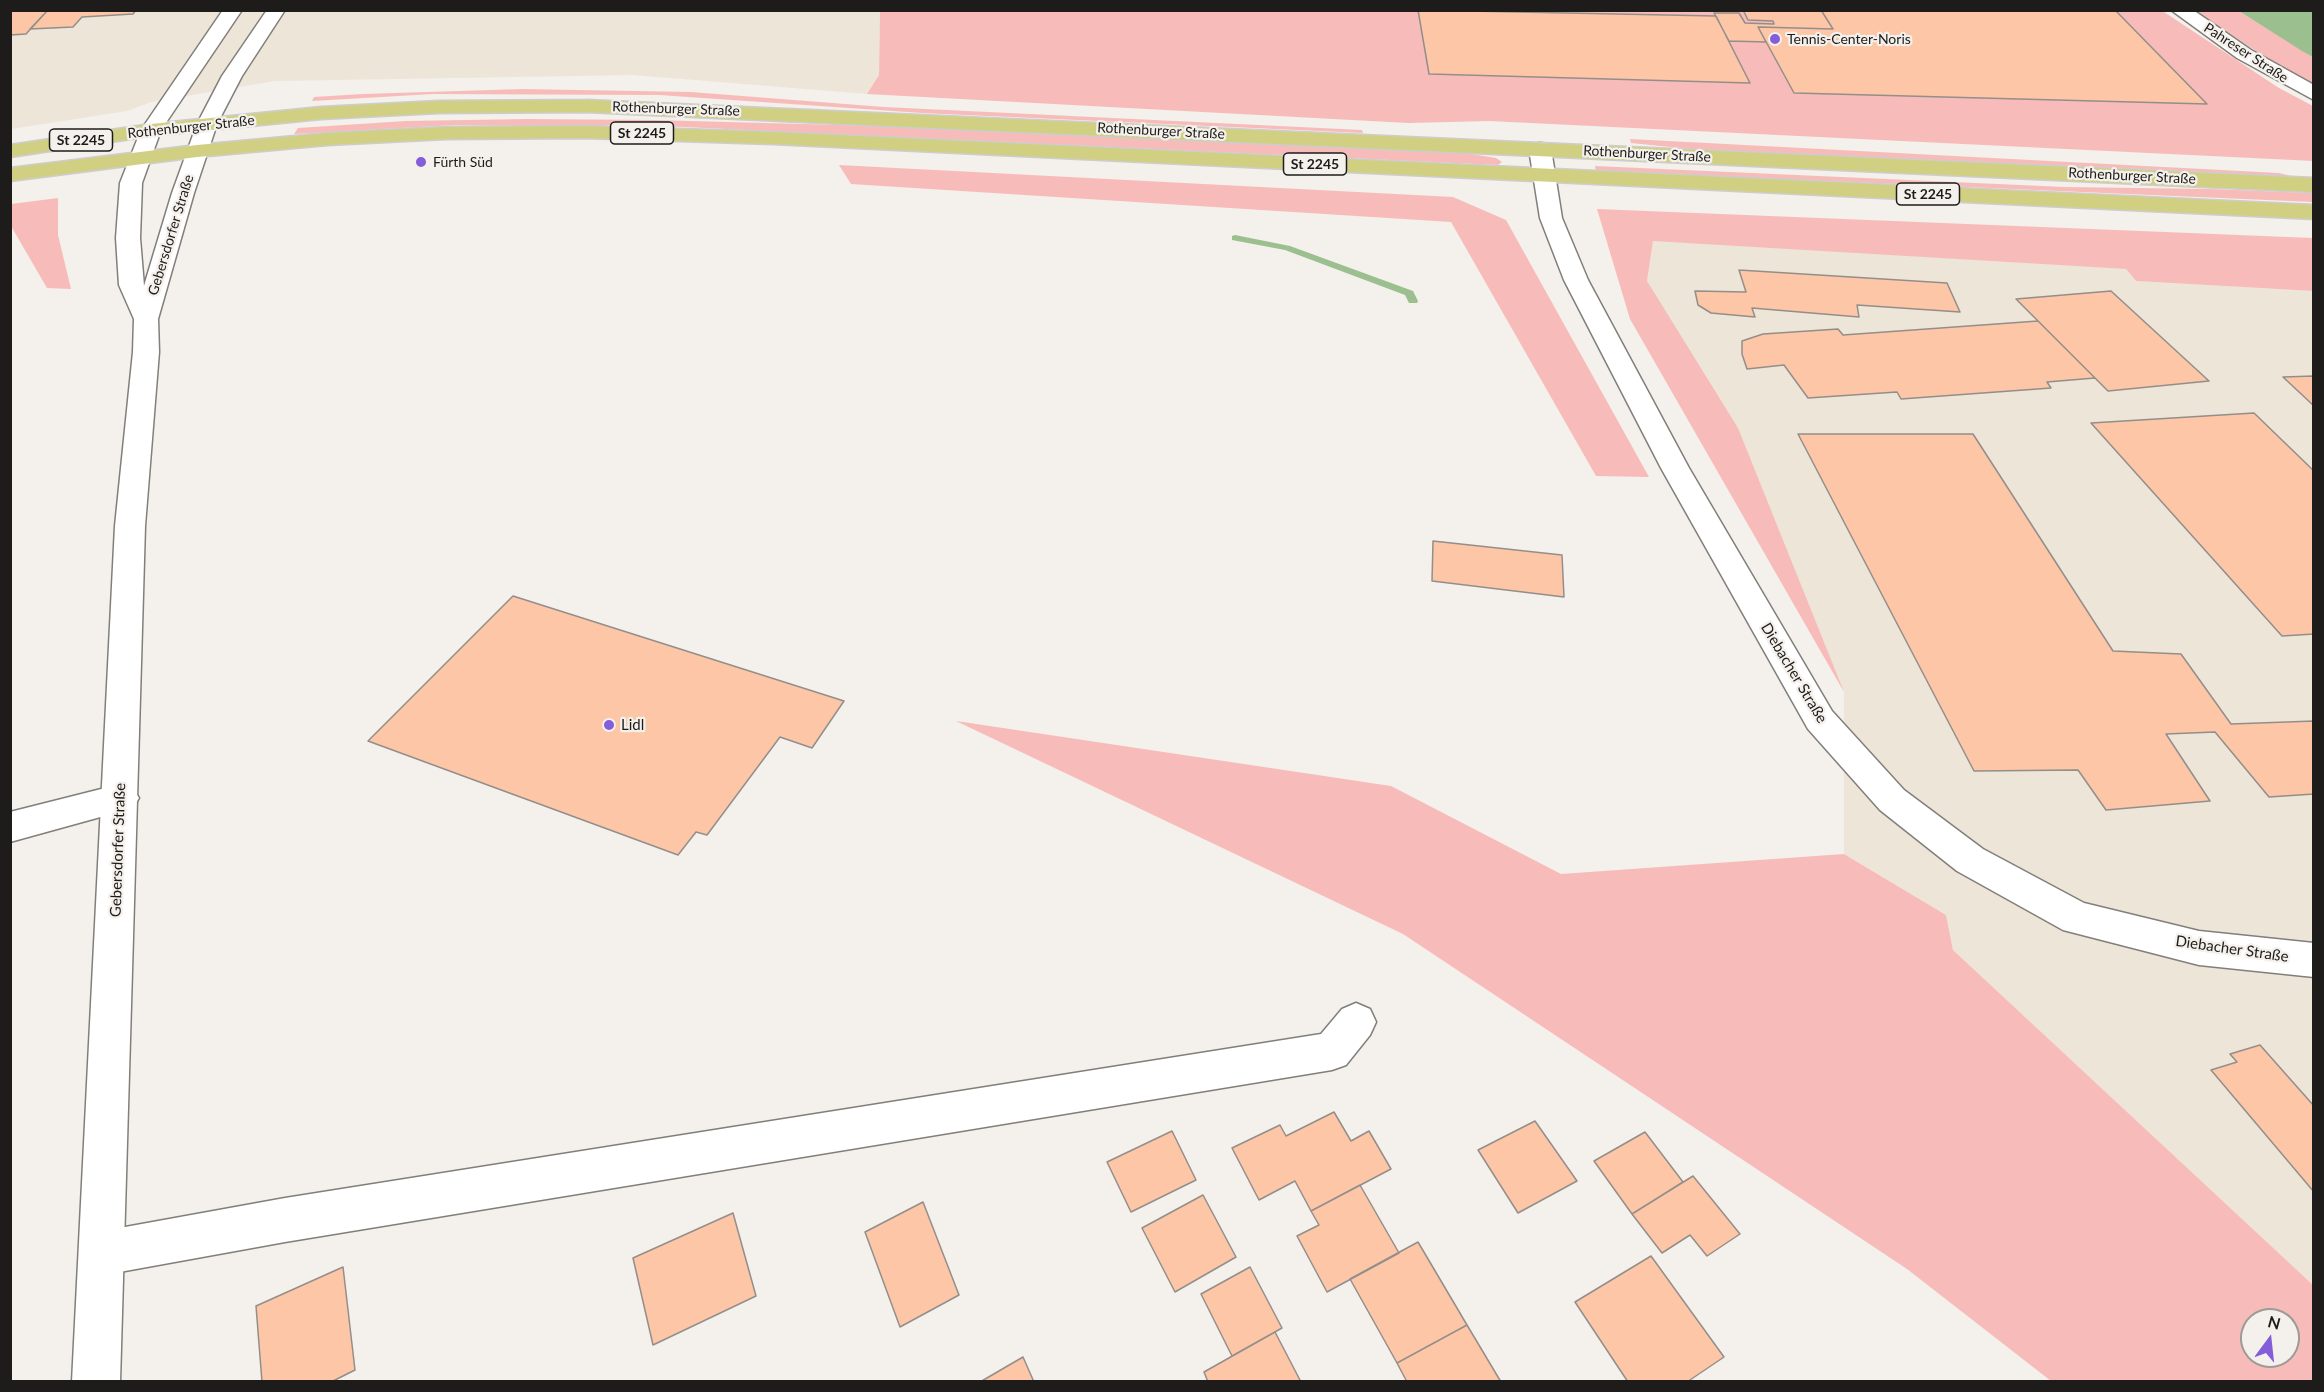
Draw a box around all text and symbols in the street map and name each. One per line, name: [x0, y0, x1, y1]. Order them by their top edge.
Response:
street label: Pahreser Straße: [2201, 20, 2291, 86]
place label: Tennis-Center-Noris: [1787, 31, 1911, 47]
marker: Tennis-Center-Noris: [1768, 32, 1782, 46]
street label: Rothenburger Straße: [612, 98, 740, 120]
street label: Rothenburger Straße: [127, 112, 255, 142]
street label: Rothenburger Straße: [1097, 119, 1225, 143]
road number: St 2245: [610, 122, 674, 144]
road number: St 2245: [50, 129, 112, 151]
street label: Rothenburger Straße: [1583, 142, 1711, 166]
road number: St 2245: [1284, 153, 1346, 175]
place label: Fürth Süd: [433, 154, 493, 170]
marker: Fürth Süd: [414, 155, 428, 169]
street label: Rothenburger Straße: [2068, 164, 2196, 188]
street label: Gebersdorfer Straße: [145, 173, 197, 297]
road number: St 2245: [1896, 183, 1960, 205]
street label: Diebacher Straße: [1757, 620, 1831, 726]
place label: Lidl: [621, 716, 644, 734]
marker: Lidl: [602, 718, 616, 732]
street label: Gebersdorfer Straße: [107, 783, 129, 917]
street label: Diebacher Straße: [2174, 932, 2290, 966]
north arrow: [2240, 1308, 2300, 1368]
text: N: [2266, 1311, 2283, 1333]

